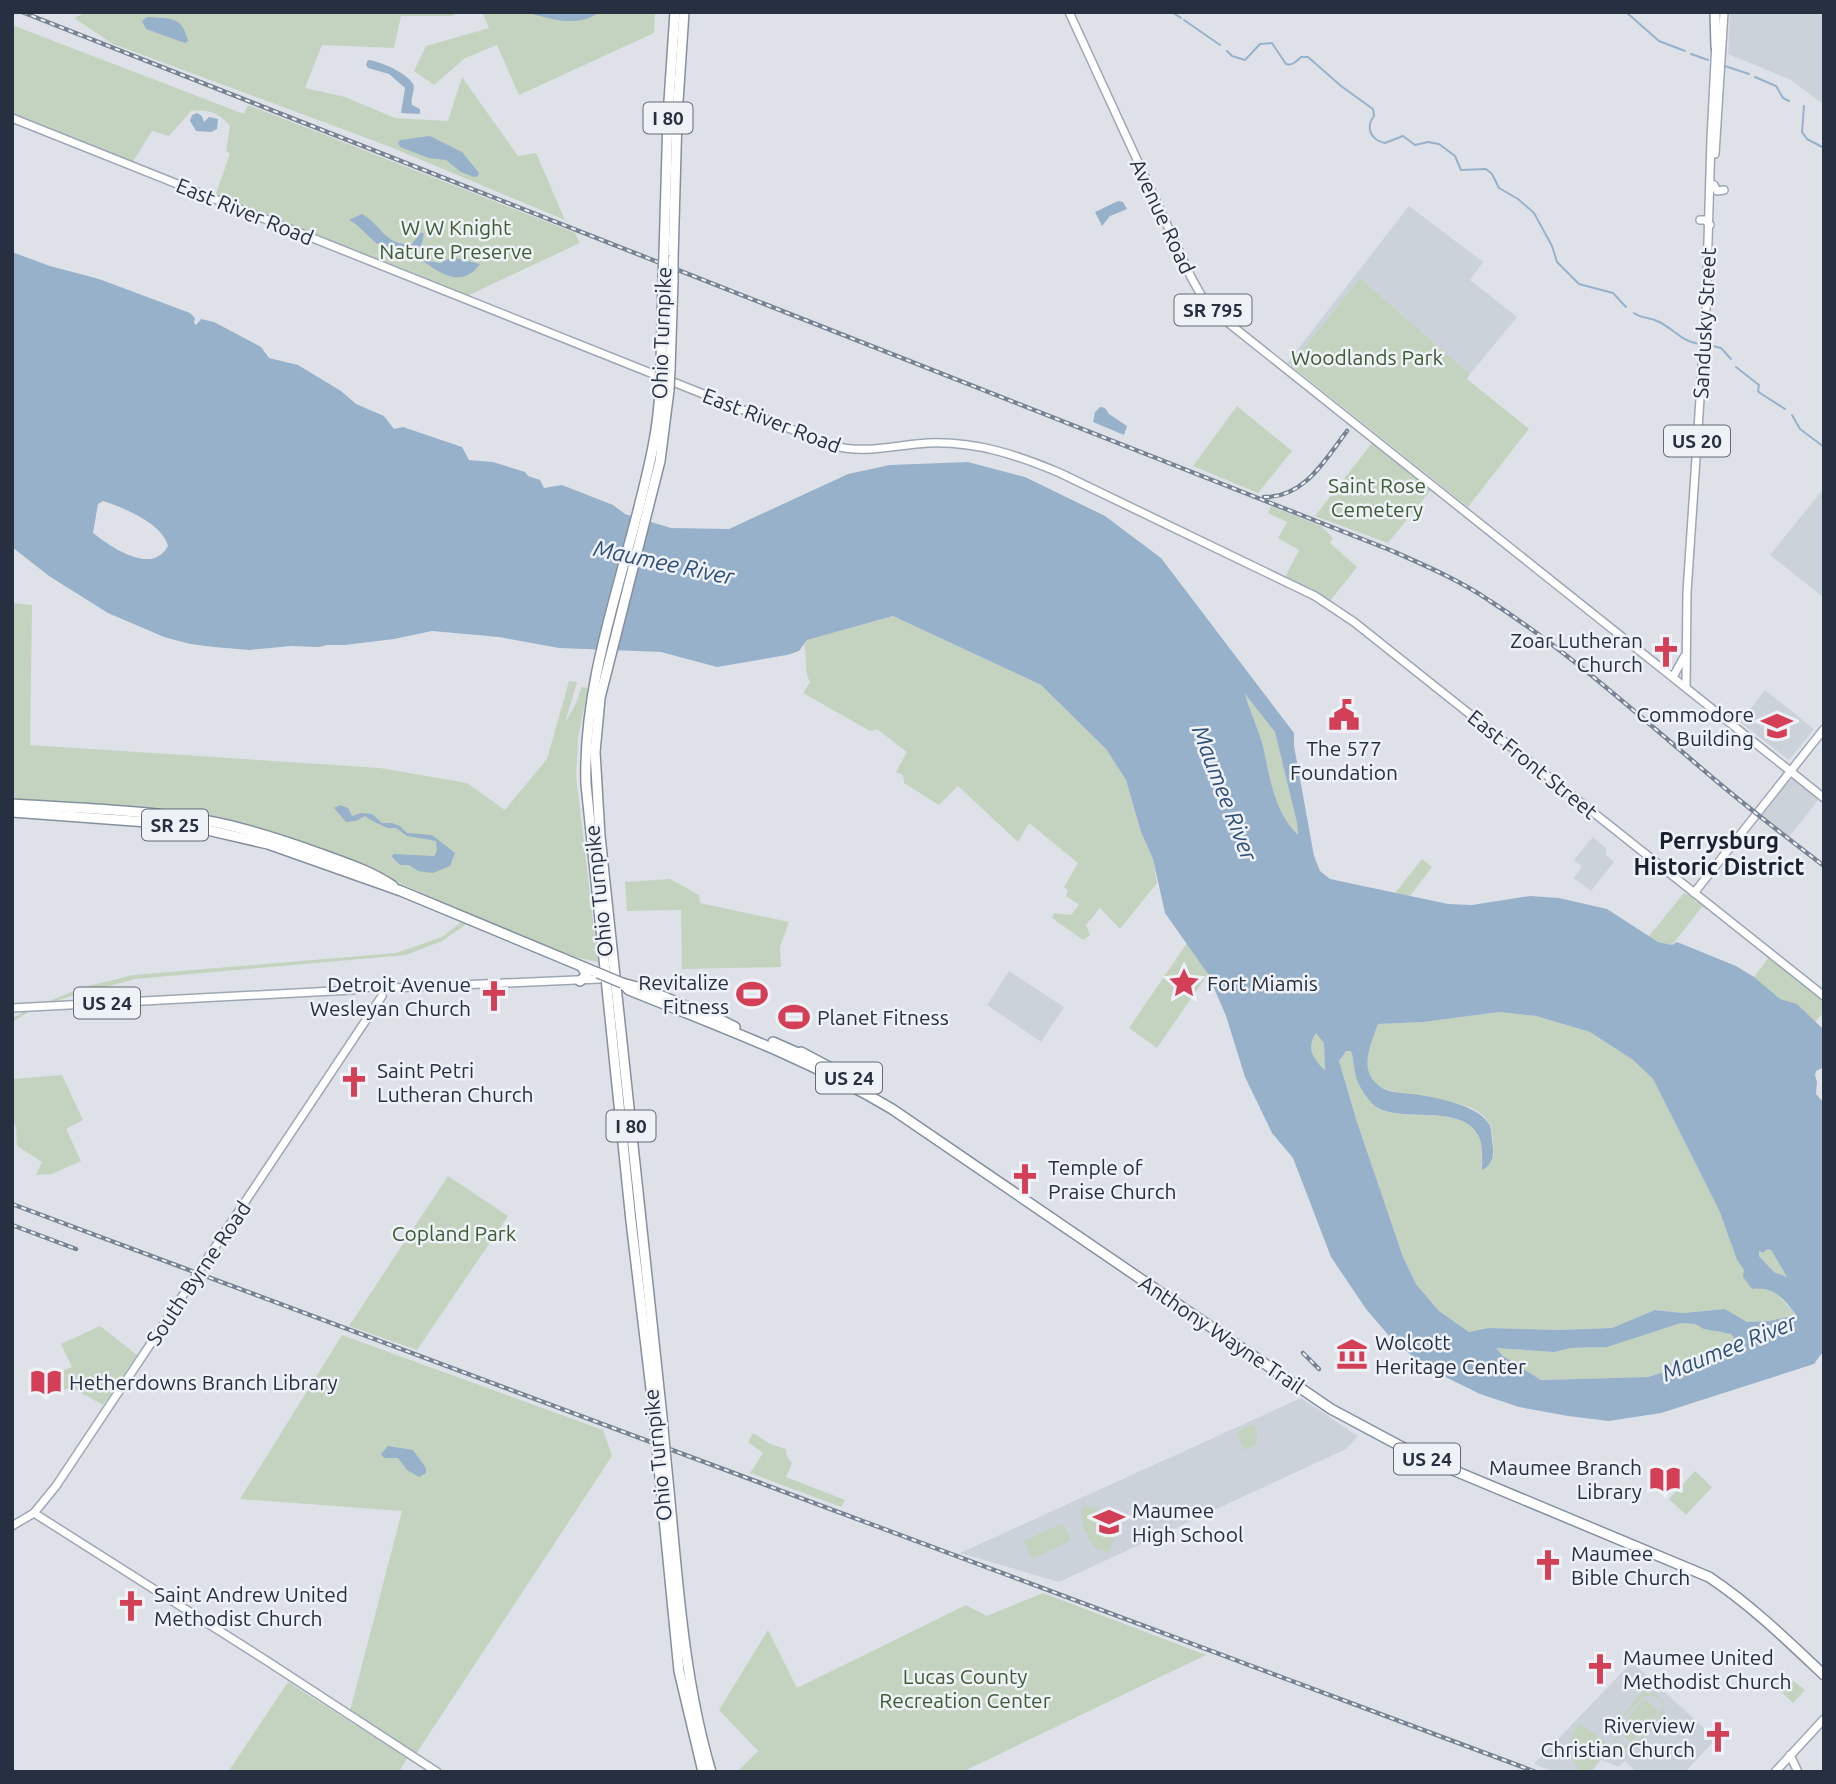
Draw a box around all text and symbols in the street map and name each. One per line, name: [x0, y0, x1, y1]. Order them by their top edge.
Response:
road number: I 80: [644, 102, 692, 134]
street label: Avenue Road: [1126, 155, 1200, 277]
street label: East River Road: [173, 173, 317, 249]
park label: W W Knight Nature Preserve: [379, 215, 533, 263]
street label: Sandusky Street: [1688, 247, 1720, 399]
street label: Ohio Turnpike: [647, 266, 675, 400]
road number: SR 795: [1174, 294, 1252, 326]
park label: Woodlands Park: [1291, 345, 1444, 369]
street label: East River Road: [700, 383, 844, 457]
road number: US 20: [1664, 426, 1730, 456]
park label: Saint Rose Cemetery: [1328, 473, 1426, 521]
water label: Maumee River: [591, 535, 738, 589]
place label: Zoar Lutheran Church: [1510, 628, 1643, 676]
church icon: Zoar Lutheran Church: [1649, 635, 1683, 669]
public building icon: The 577 Foundation: [1327, 698, 1361, 732]
place label: Commodore Building: [1636, 702, 1754, 750]
street label: East Front Street: [1464, 705, 1602, 823]
school or university icon: Commodore Building: [1760, 709, 1794, 743]
water label: Maumee River: [1188, 722, 1263, 865]
place label: The 577 Foundation: [1290, 736, 1398, 784]
road number: SR 25: [142, 810, 208, 840]
street label: Ohio Turnpike: [579, 824, 617, 958]
district label: Perrysburg Historic District: [1634, 828, 1805, 879]
place icon: Fort Miamis: [1167, 966, 1201, 1000]
place label: Revitalize Fitness: [638, 970, 729, 1018]
place label: Fort Miamis: [1207, 971, 1318, 995]
place label: Detroit Avenue Wesleyan Church: [310, 972, 471, 1020]
sports icon: Revitalize Fitness: [735, 977, 769, 1011]
church icon: Detroit Avenue Wesleyan Church: [477, 979, 511, 1013]
road number: US 24: [74, 987, 140, 1018]
sports icon: Planet Fitness: [777, 1000, 811, 1034]
place label: Planet Fitness: [817, 1005, 949, 1029]
place label: Saint Petri Lutheran Church: [377, 1058, 534, 1106]
road number: US 24: [816, 1062, 882, 1094]
church icon: Saint Petri Lutheran Church: [337, 1065, 371, 1099]
road number: I 80: [606, 1110, 656, 1142]
place label: Temple of Praise Church: [1048, 1155, 1176, 1203]
church icon: Temple of Praise Church: [1008, 1162, 1042, 1196]
street label: South Byrne Road: [141, 1196, 255, 1350]
park label: Copland Park: [392, 1221, 517, 1245]
street label: Anthony Wayne Trail: [1135, 1270, 1309, 1398]
water label: Maumee River: [1658, 1308, 1801, 1385]
place label: Wolcott Heritage Center: [1375, 1330, 1526, 1378]
museum icon: Wolcott Heritage Center: [1335, 1337, 1369, 1371]
library icon: Hetherdowns Branch Library: [29, 1365, 63, 1399]
place label: Hetherdowns Branch Library: [69, 1370, 338, 1394]
street label: Ohio Turnpike: [638, 1388, 676, 1522]
road number: US 24: [1394, 1443, 1460, 1474]
place label: Maumee Branch Library: [1489, 1455, 1642, 1503]
library icon: Maumee Branch Library: [1648, 1462, 1682, 1496]
place label: Maumee High School: [1132, 1498, 1243, 1546]
school or university icon: Maumee High School: [1092, 1505, 1126, 1539]
place label: Maumee Bible Church: [1571, 1541, 1690, 1589]
church icon: Maumee Bible Church: [1531, 1548, 1565, 1582]
place label: Saint Andrew United Methodist Church: [154, 1582, 348, 1630]
church icon: Saint Andrew United Methodist Church: [114, 1589, 148, 1623]
place label: Maumee United Methodist Church: [1623, 1645, 1791, 1693]
church icon: Maumee United Methodist Church: [1583, 1652, 1617, 1686]
park label: Lucas County Recreation Center: [879, 1664, 1051, 1712]
place label: Riverview Christian Church: [1540, 1713, 1695, 1761]
church icon: Riverview Christian Church: [1701, 1720, 1735, 1754]

